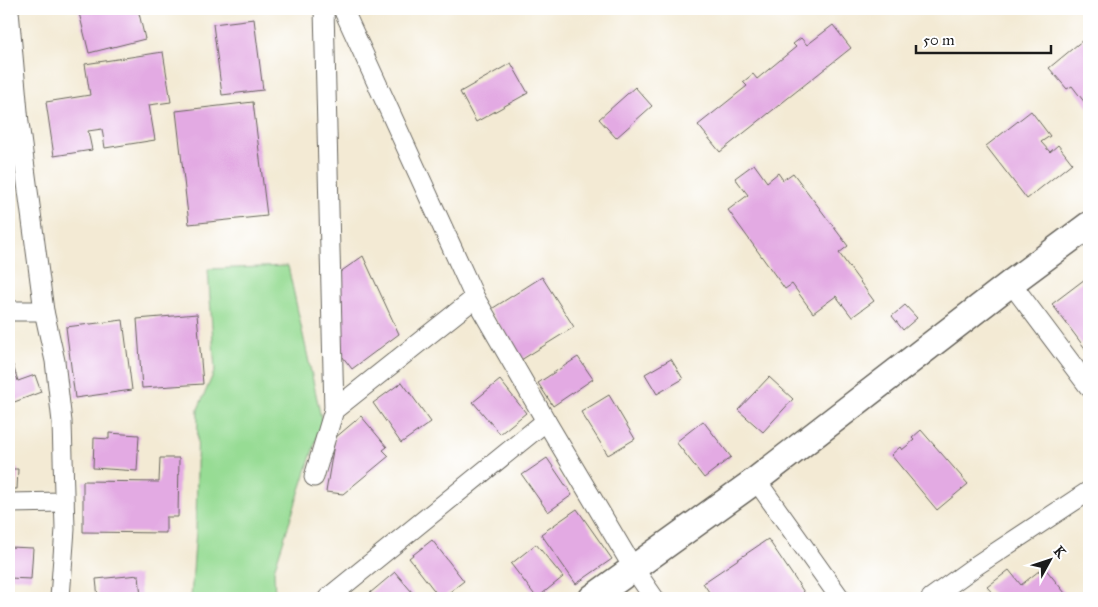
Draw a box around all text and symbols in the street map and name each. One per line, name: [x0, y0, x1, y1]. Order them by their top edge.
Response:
scale bar: [916, 22, 1050, 54]
text: 50 m: [923, 31, 955, 49]
north arrow: [1026, 534, 1076, 584]
text: K: [1050, 543, 1070, 562]

